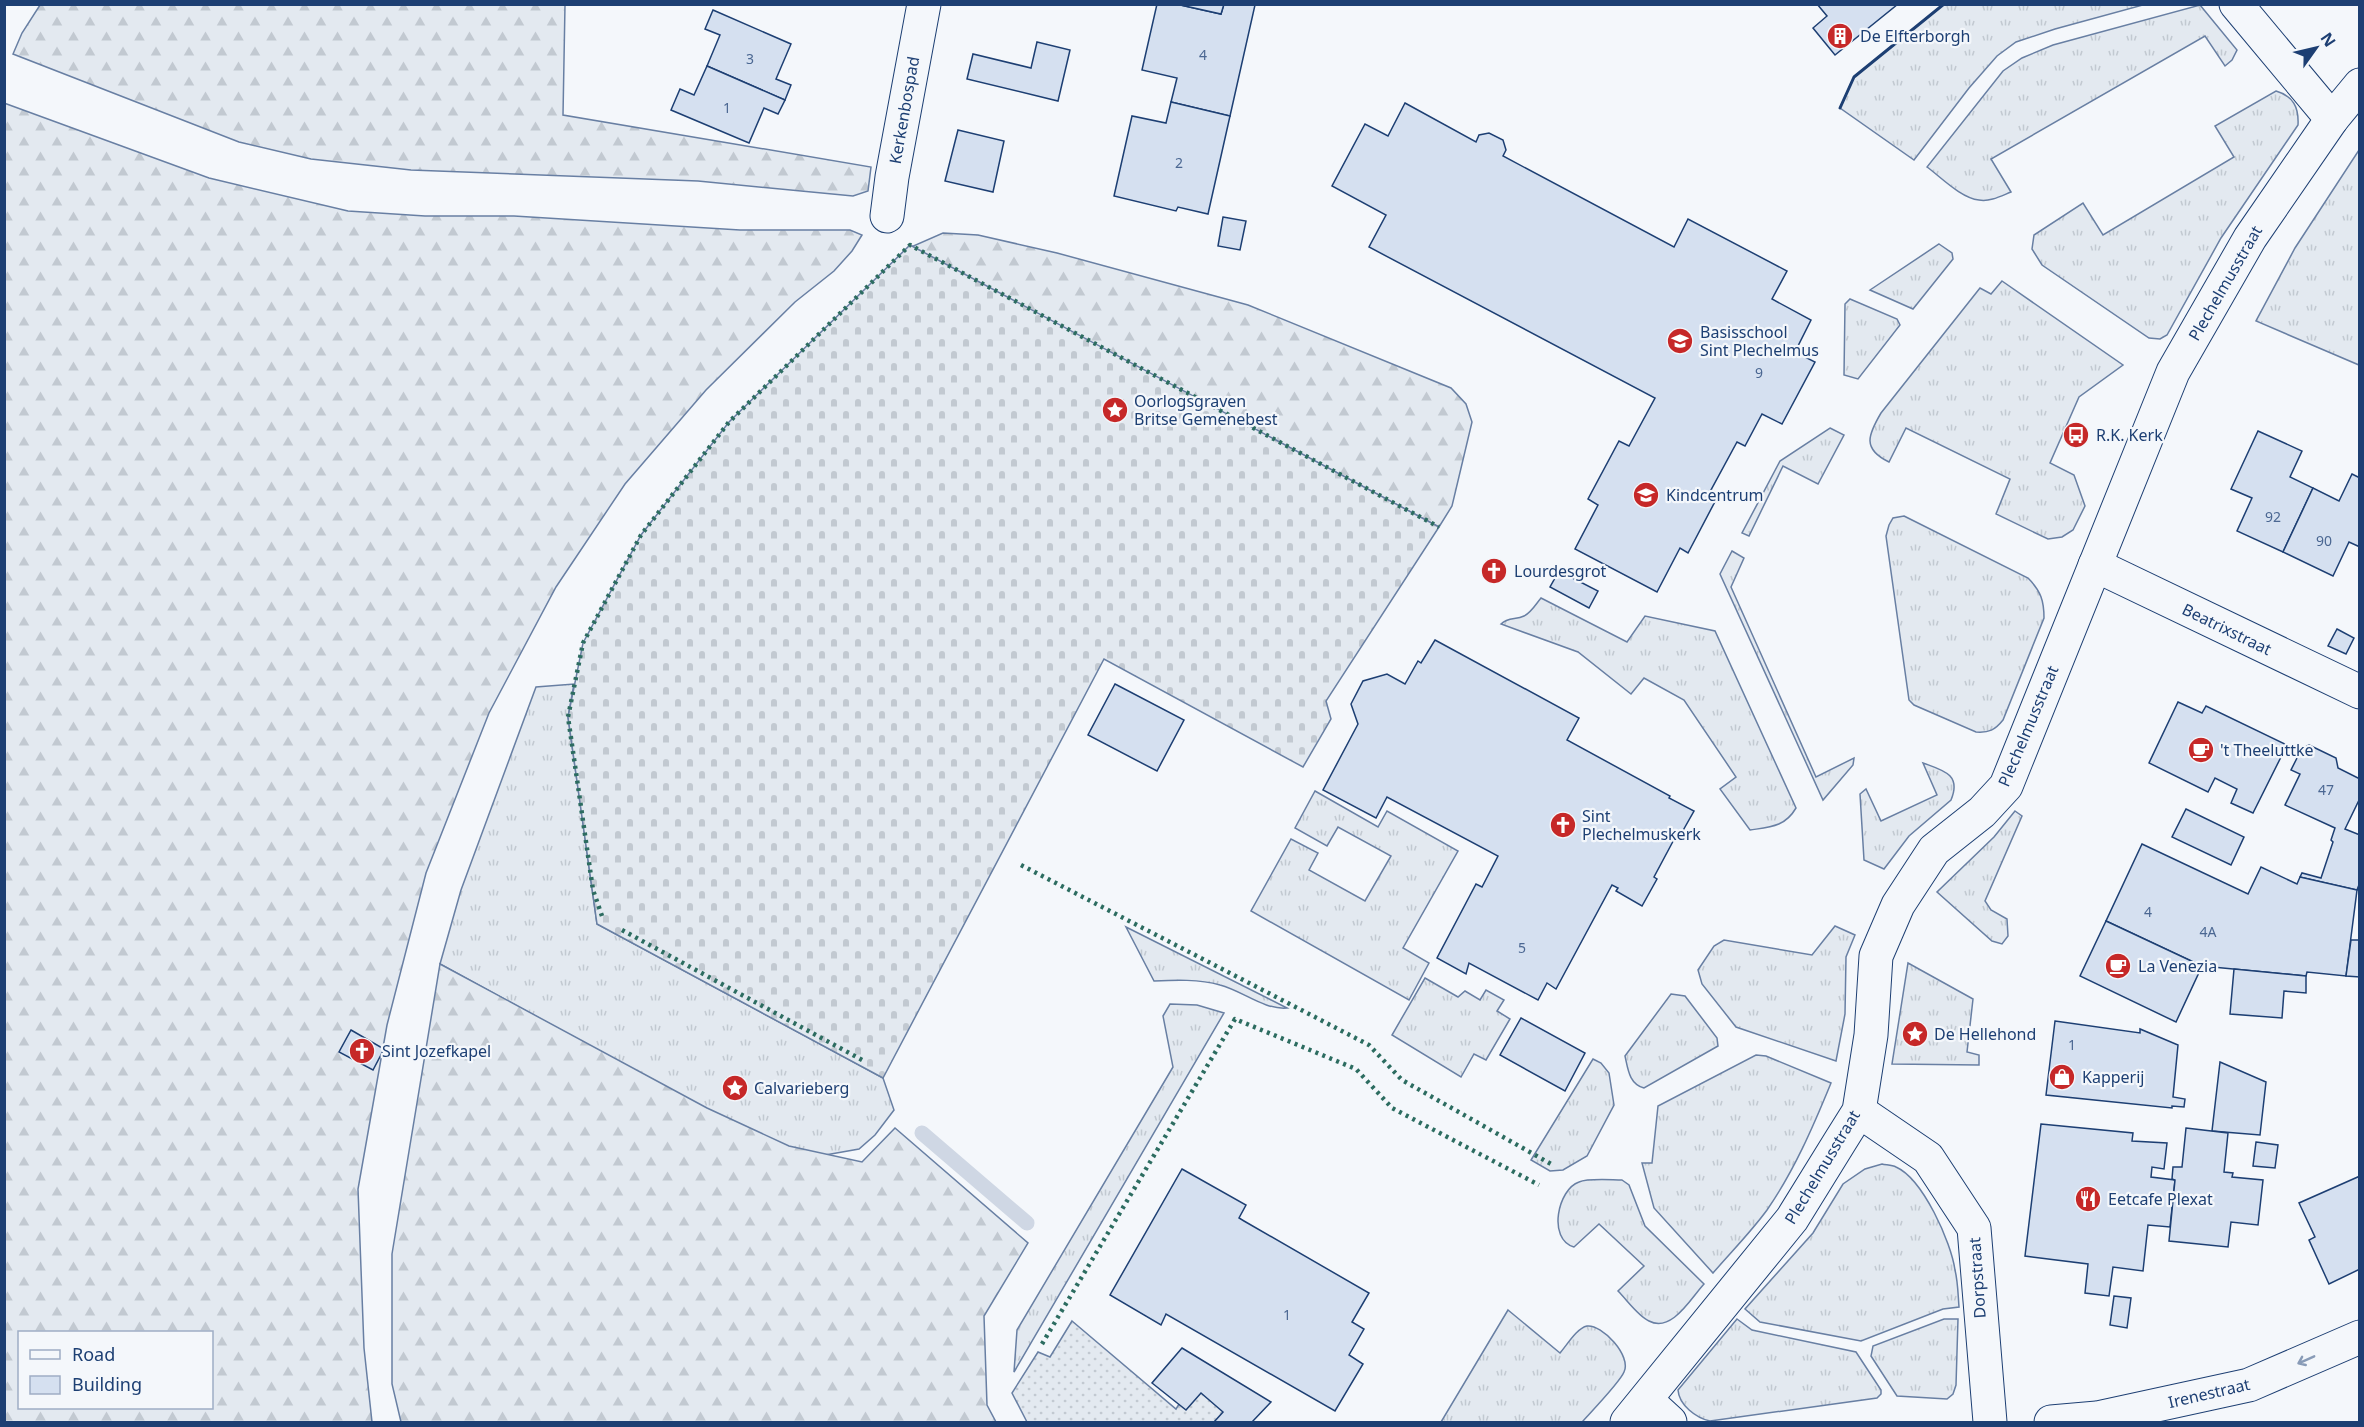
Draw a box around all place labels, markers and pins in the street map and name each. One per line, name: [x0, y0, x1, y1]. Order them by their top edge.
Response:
building icon: De Elfterborgh: [1825, 21, 1855, 51]
place label: De Elfterborgh: [1860, 25, 1971, 47]
place label: Basisschool Sint Plechelmus: [1700, 321, 1819, 361]
school or university icon: Basisschool Sint Plechelmus: [1665, 326, 1695, 356]
place label: Oorlogsgraven Britse Gemenebest: [1134, 390, 1278, 430]
place icon: Oorlogsgraven Britse Gemenebest: [1100, 395, 1130, 425]
bus stop icon: R.K. Kerk: [2061, 420, 2091, 450]
place label: R.K. Kerk: [2096, 424, 2163, 446]
school or university icon: Kindcentrum: [1631, 480, 1661, 510]
place label: Kindcentrum: [1666, 484, 1764, 506]
church icon: Lourdesgrot: [1479, 556, 1509, 586]
place label: Lourdesgrot: [1514, 560, 1607, 582]
cafe icon: 't Theeluttke: [2186, 735, 2216, 765]
place label: 't Theeluttke: [2220, 739, 2314, 761]
place label: Sint Plechelmuskerk: [1582, 805, 1701, 845]
church icon: Sint Plechelmuskerk: [1548, 810, 1578, 840]
cafe icon: La Venezia: [2103, 951, 2133, 981]
place label: La Venezia: [2138, 955, 2217, 977]
place icon: De Hellehond: [1900, 1019, 1930, 1049]
place label: De Hellehond: [1934, 1023, 2036, 1045]
church icon: Sint Jozefkapel: [347, 1036, 377, 1066]
place label: Sint Jozefkapel: [382, 1040, 491, 1062]
shop icon: Kapperij: [2047, 1062, 2077, 1092]
place label: Kapperij: [2082, 1066, 2144, 1088]
place icon: Calvarieberg: [720, 1073, 750, 1103]
place label: Calvarieberg: [754, 1077, 849, 1099]
restaurant icon: Eetcafe Plexat: [2073, 1184, 2103, 1214]
place label: Eetcafe Plexat: [2108, 1188, 2213, 1210]

